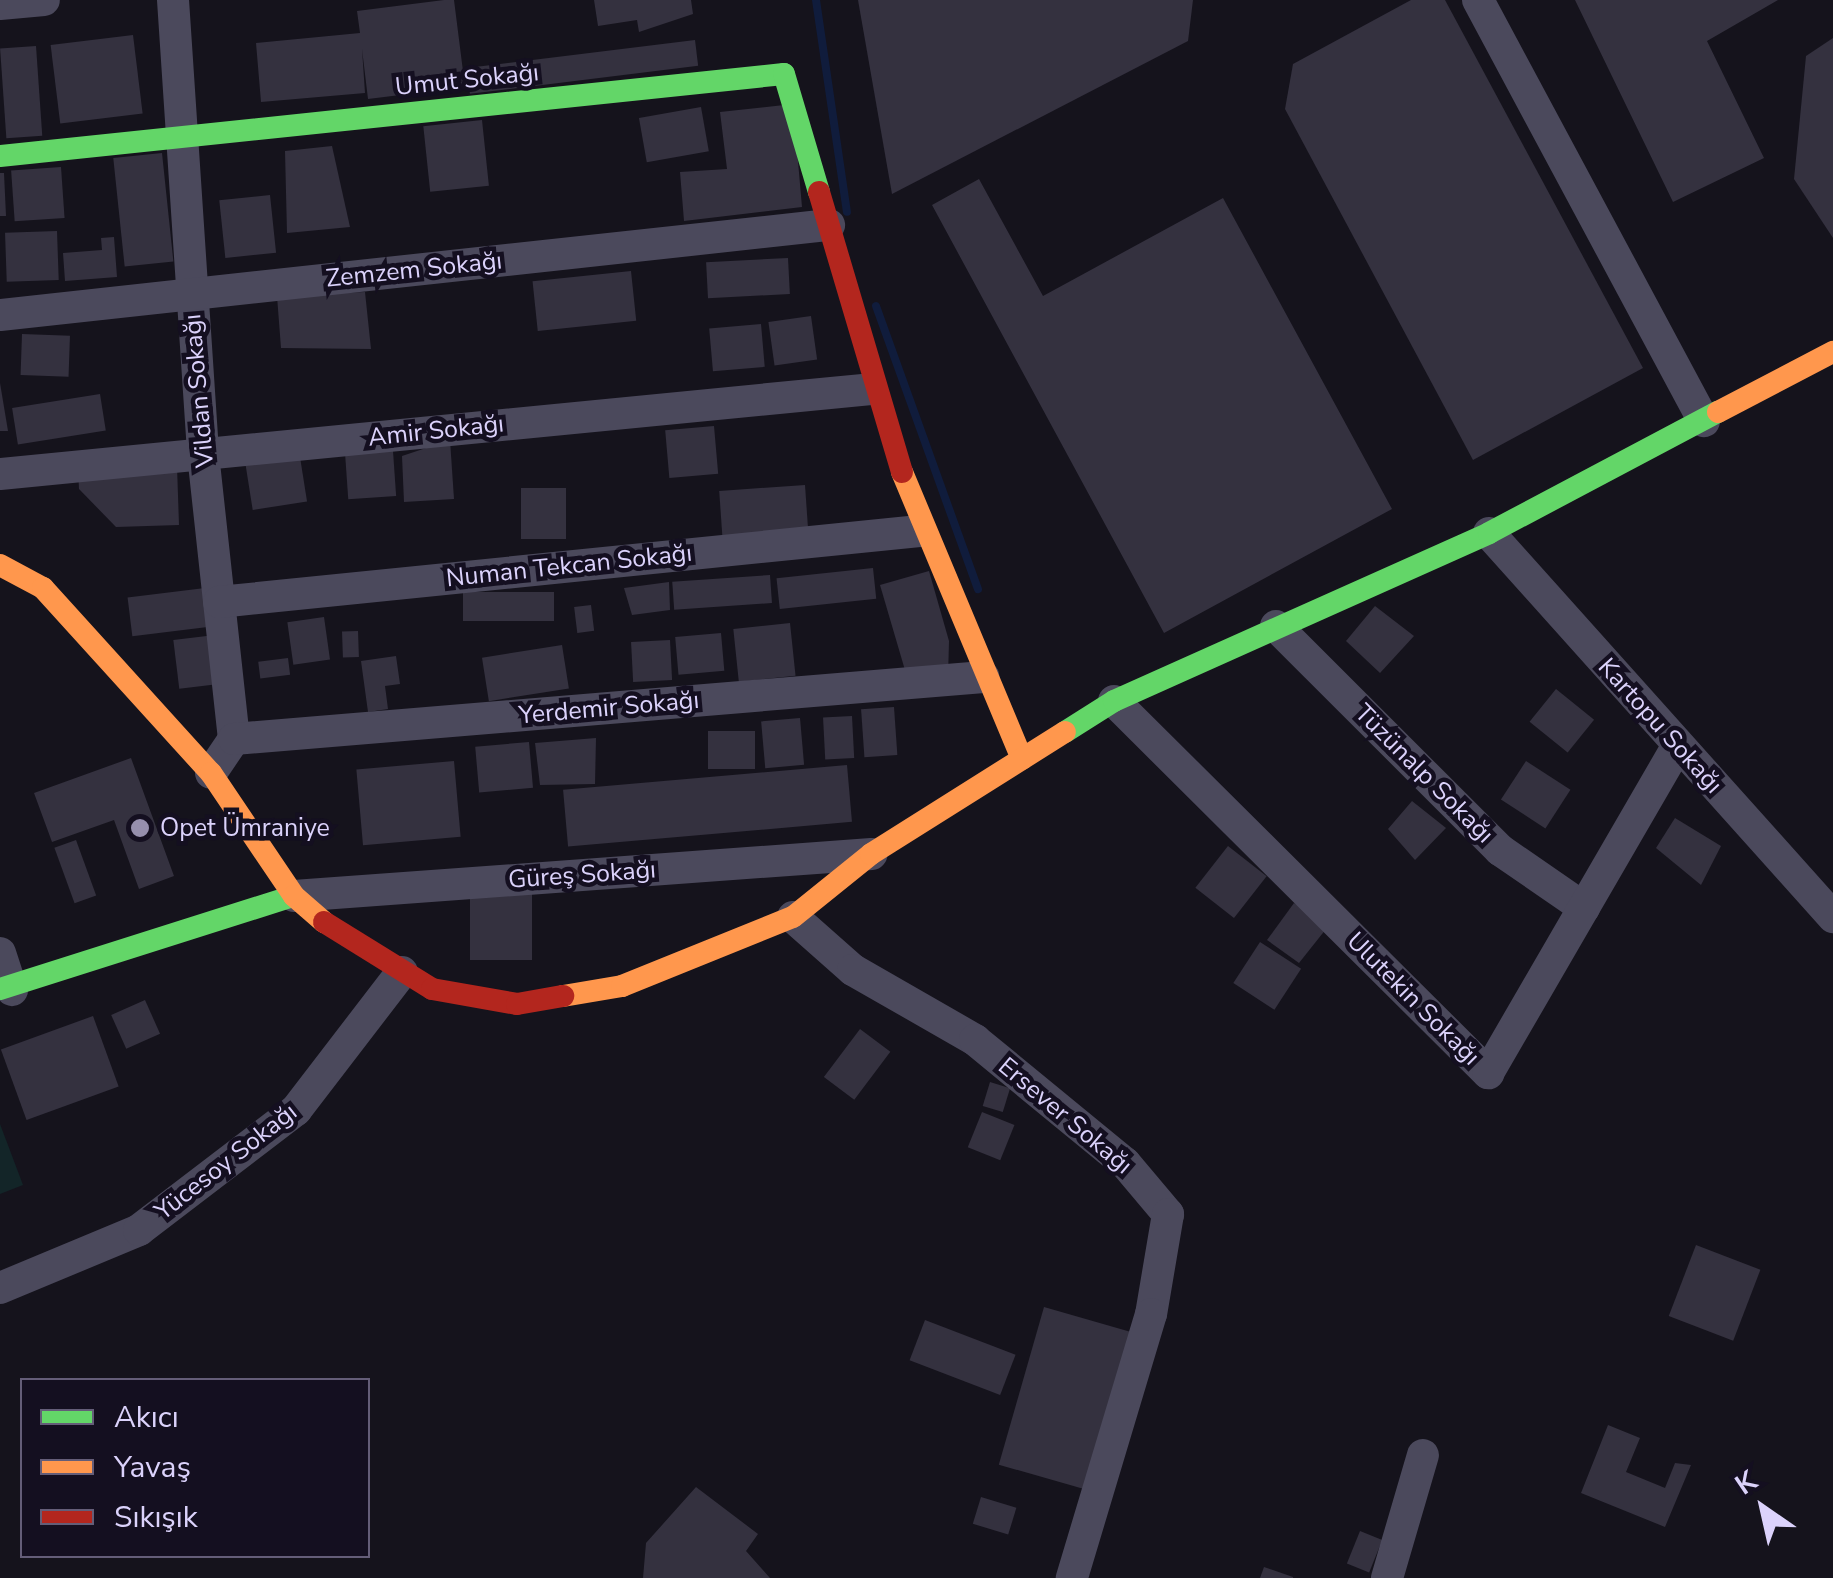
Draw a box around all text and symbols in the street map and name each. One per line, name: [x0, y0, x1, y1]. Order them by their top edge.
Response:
street label: Umut Sokağı: [394, 58, 540, 102]
street label: Zemzem Sokağı: [324, 246, 504, 294]
street label: Vildan Sokağı: [177, 313, 221, 469]
street label: Amir Sokağı: [367, 409, 505, 453]
street label: Numan Tekcan Sokağı: [445, 538, 693, 594]
street label: Kartopu Sokağı: [1592, 652, 1728, 800]
street label: Yerdemir Sokağı: [518, 685, 700, 731]
street label: Tüzünalp Sokağı: [1348, 698, 1500, 850]
place label: Opet Ümraniye: [160, 813, 330, 843]
marker: Opet Ümraniye: [129, 817, 151, 839]
street label: Güreş Sokağı: [507, 855, 657, 895]
street label: Ulutekin Sokağı: [1340, 926, 1486, 1072]
street label: Ersever Sokağı: [992, 1051, 1138, 1181]
street label: Yücesoy Sokağı: [149, 1097, 303, 1227]
legend: [20, 1378, 370, 1558]
text: Akıcı: [114, 1397, 179, 1438]
text: Yavaş: [114, 1447, 191, 1488]
north arrow: [1713, 1458, 1813, 1558]
text: K: [1728, 1462, 1765, 1504]
text: Sıkışık: [114, 1497, 198, 1538]

